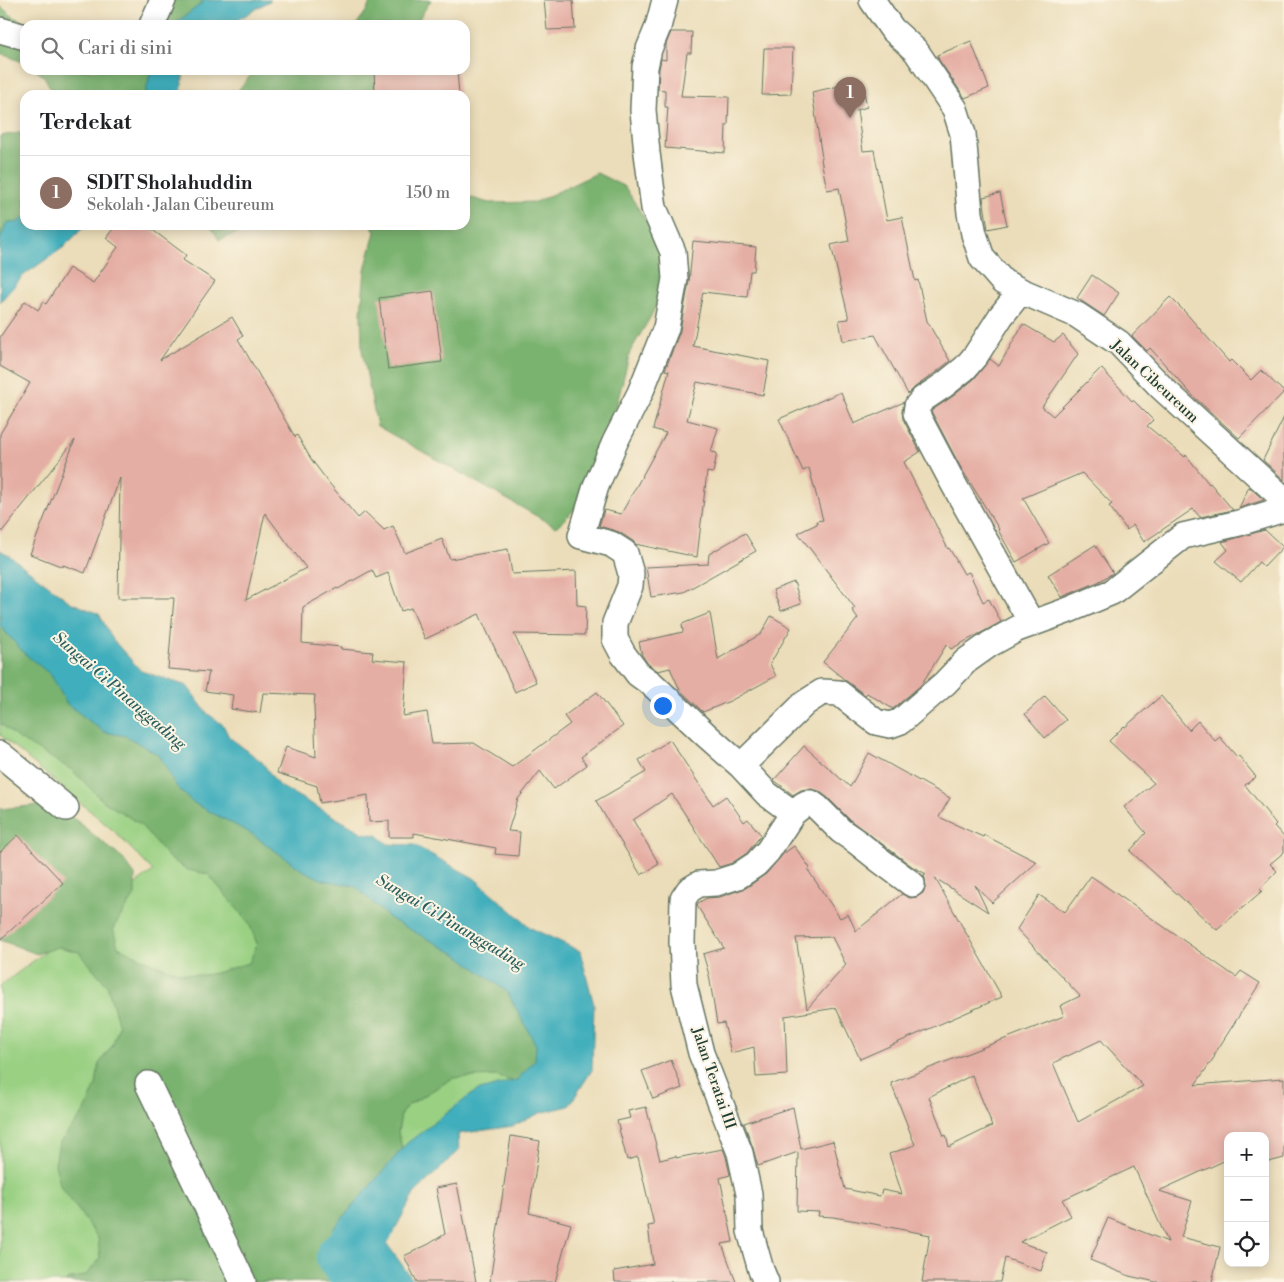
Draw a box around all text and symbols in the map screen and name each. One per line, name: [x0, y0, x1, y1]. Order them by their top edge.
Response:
search box: [20, 20, 470, 75]
icon: search: [38, 34, 66, 62]
text: Cari di sini: [78, 36, 173, 60]
pin: 1: [834, 77, 866, 118]
text: Terdekat: [40, 110, 131, 136]
text: SDIT Sholahuddin: [87, 171, 253, 195]
text: 1: [52, 183, 60, 203]
text: 150 m: [406, 183, 450, 203]
text: Sekolah · Jalan Cibeureum: [87, 195, 274, 215]
street label: Jalan Cibeureum: [1106, 335, 1203, 427]
water label: Sungai Ci Pinanggading: [49, 627, 191, 755]
your location: [650, 693, 676, 719]
water label: Sungai Ci Pinanggading: [373, 870, 529, 975]
street label: Jalan Teratai III: [687, 1024, 740, 1132]
map controls: [1224, 1132, 1269, 1267]
button: +: [1224, 1132, 1269, 1177]
button: −: [1224, 1177, 1269, 1222]
button: locate: [1224, 1222, 1269, 1267]

